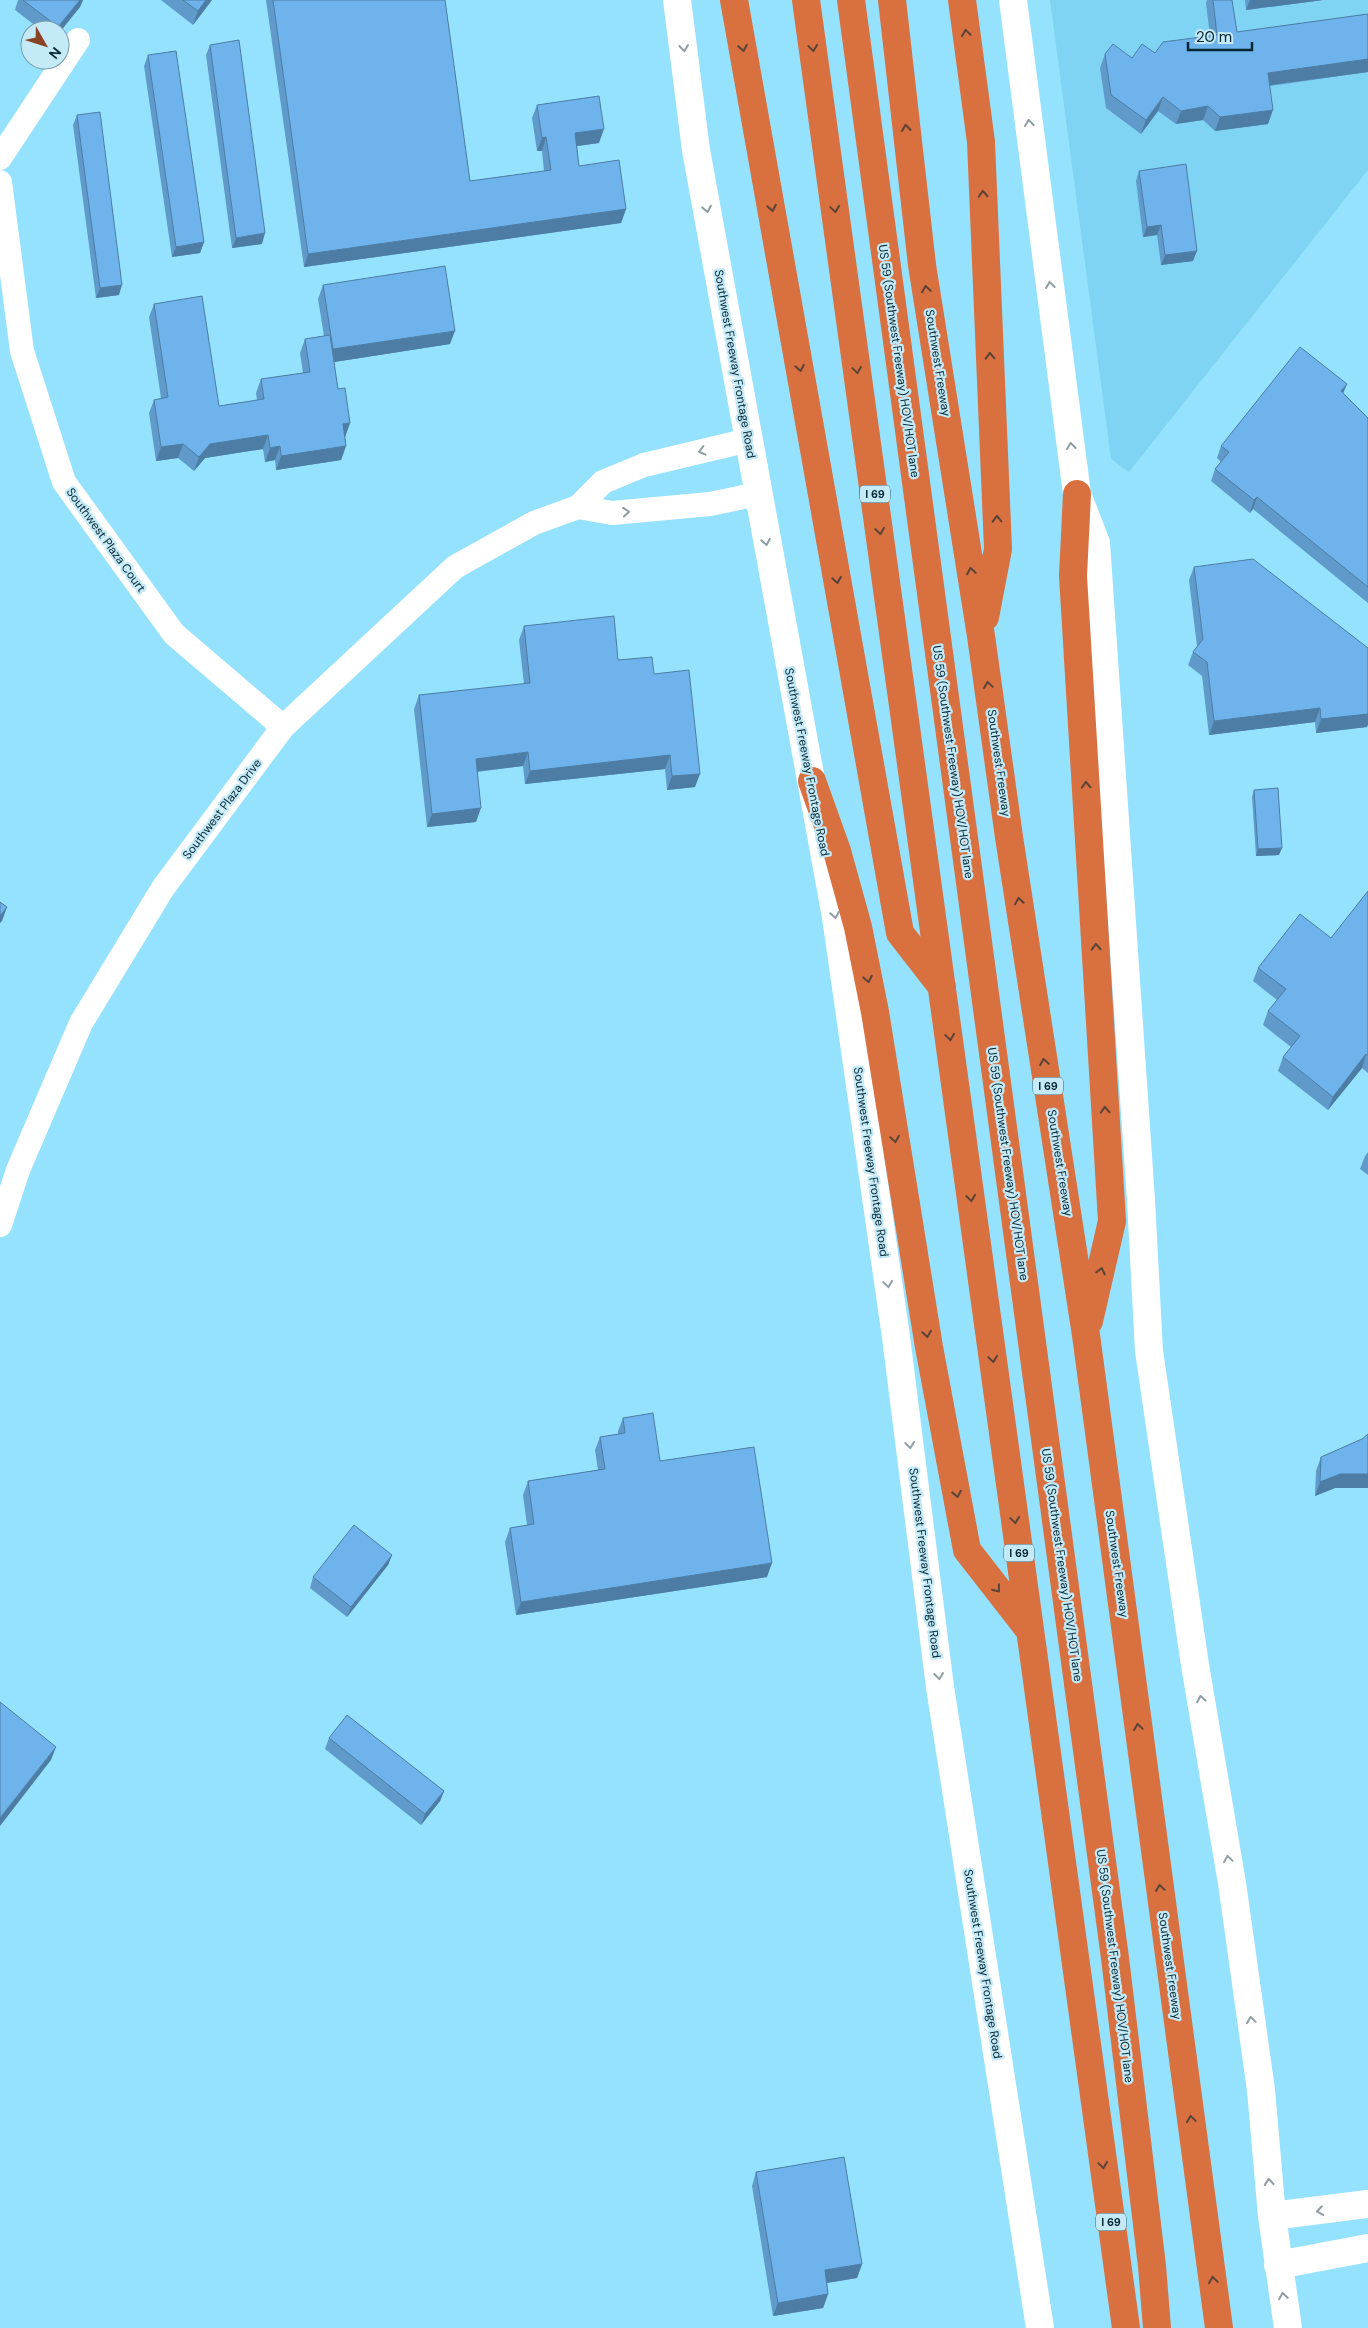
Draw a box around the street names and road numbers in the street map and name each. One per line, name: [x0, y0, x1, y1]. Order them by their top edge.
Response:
street label: US 59 (Southwest Freeway) HOV/HOT lane: [875, 243, 923, 479]
street label: Southwest Freeway Frontage Road: [711, 268, 759, 460]
street label: Southwest Freeway: [922, 308, 954, 418]
street label: Southwest Plaza Court: [63, 485, 149, 596]
road number: I 69: [860, 486, 890, 502]
street label: US 59 (Southwest Freeway) HOV/HOT lane: [929, 644, 977, 880]
street label: Southwest Freeway Frontage Road: [781, 667, 833, 857]
street label: Southwest Freeway: [984, 708, 1014, 818]
street label: Southwest Plaza Drive: [179, 755, 265, 862]
street label: US 59 (Southwest Freeway) HOV/HOT lane: [984, 1046, 1032, 1282]
street label: Southwest Freeway Frontage Road: [850, 1066, 892, 1258]
road number: I 69: [1033, 1078, 1063, 1094]
street label: Southwest Freeway: [1044, 1108, 1076, 1218]
street label: US 59 (Southwest Freeway) HOV/HOT lane: [1038, 1447, 1086, 1683]
street label: Southwest Freeway Frontage Road: [905, 1467, 945, 1659]
street label: Southwest Freeway: [1102, 1509, 1132, 1619]
road number: I 69: [1004, 1545, 1034, 1562]
street label: US 59 (Southwest Freeway) HOV/HOT lane: [1093, 1848, 1137, 2084]
street label: Southwest Freeway Frontage Road: [960, 1868, 1006, 2060]
street label: Southwest Freeway: [1155, 1911, 1185, 2021]
road number: I 69: [1096, 2214, 1126, 2230]

